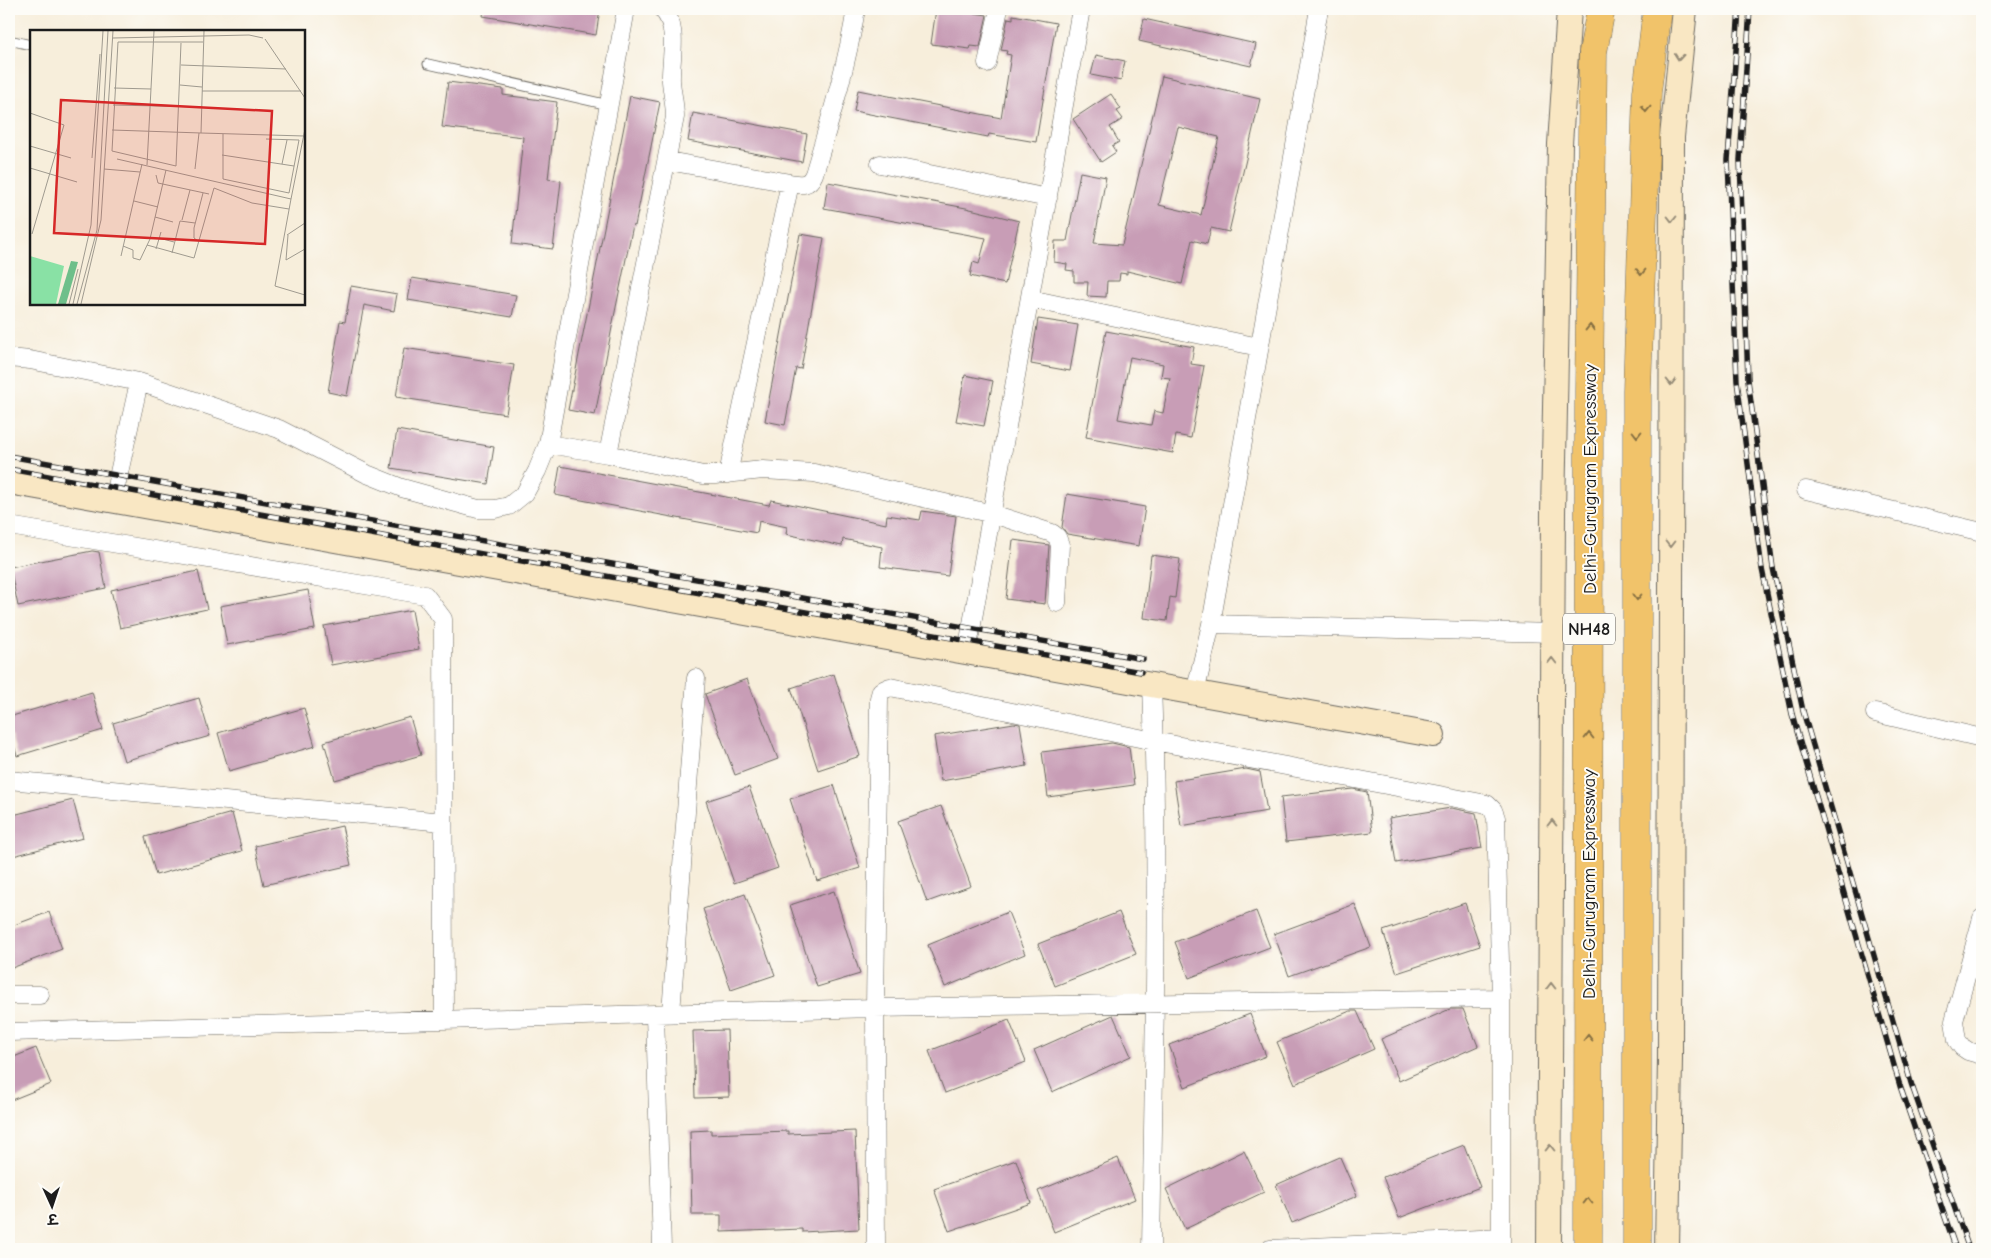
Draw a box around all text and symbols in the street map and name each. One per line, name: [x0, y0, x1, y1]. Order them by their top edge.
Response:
inset map: [30, 30, 305, 305]
one-way arrow: [1674, 53, 1685, 61]
one-way arrow: [1641, 106, 1651, 114]
one-way arrow: [1667, 216, 1677, 223]
one-way arrow: [1636, 268, 1646, 276]
one-way arrow: [1585, 324, 1595, 332]
street label: Delhi-Gurugram Expressway: [1579, 364, 1601, 594]
one-way arrow: [1666, 378, 1676, 386]
one-way arrow: [1632, 431, 1642, 439]
one-way arrow: [1665, 540, 1675, 548]
one-way arrow: [1632, 594, 1642, 601]
road number: NH48: [1563, 614, 1615, 644]
one-way arrow: [1547, 656, 1557, 664]
one-way arrow: [1584, 731, 1594, 739]
street label: Delhi-Gurugram Expressway: [1578, 769, 1600, 999]
one-way arrow: [1547, 819, 1557, 826]
one-way arrow: [1546, 981, 1556, 989]
one-way arrow: [1583, 1034, 1593, 1042]
one-way arrow: [1545, 1144, 1555, 1152]
north arrow: [28, 1180, 78, 1230]
one-way arrow: [1583, 1196, 1593, 1204]
text: उ: [46, 1210, 60, 1227]

